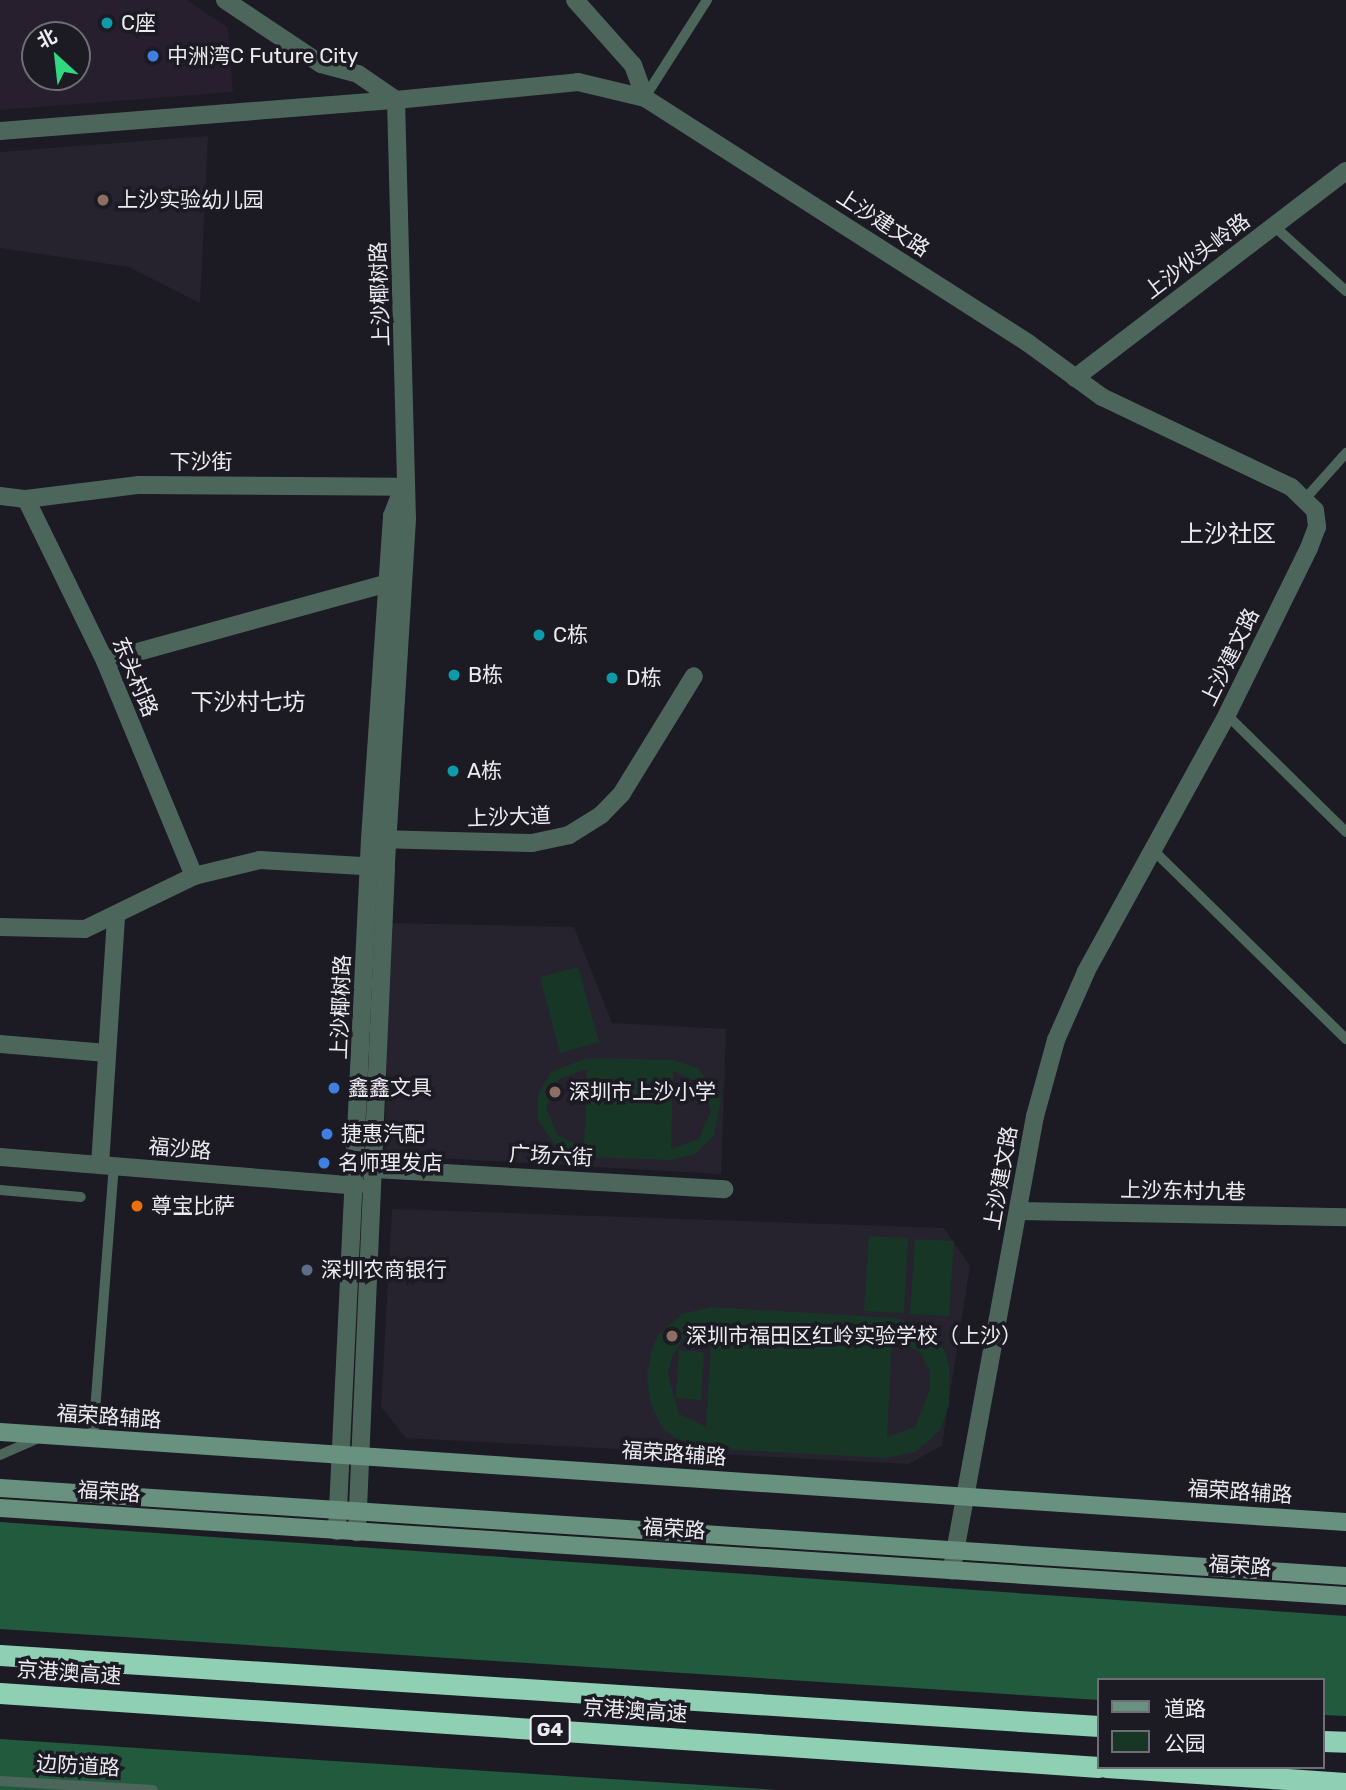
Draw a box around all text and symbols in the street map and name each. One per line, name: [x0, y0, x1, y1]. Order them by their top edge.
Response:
place label: C座: [121, 10, 156, 36]
marker: C座: [99, 15, 115, 31]
north arrow: [21, 21, 91, 91]
text: 北: [33, 24, 61, 53]
place label: 中洲湾C Future City: [167, 43, 358, 69]
marker: 中洲湾C Future City: [145, 48, 161, 64]
street label: 上沙建文路: [832, 184, 934, 262]
place label: 上沙实验幼儿园: [117, 187, 264, 213]
marker: 上沙实验幼儿园: [95, 192, 111, 208]
street label: 上沙伙头岭路: [1139, 208, 1255, 304]
street label: 上沙椰树路: [366, 241, 394, 347]
street label: 下沙街: [170, 449, 232, 475]
district label: 上沙社区: [1180, 521, 1276, 549]
street label: 上沙建文路: [1196, 604, 1264, 710]
place label: C栋: [553, 622, 588, 648]
marker: C栋: [531, 627, 547, 643]
street label: 东头村路: [107, 633, 163, 721]
place label: B栋: [468, 662, 503, 688]
place label: D栋: [626, 665, 661, 691]
marker: B栋: [446, 667, 462, 683]
marker: D栋: [604, 670, 620, 686]
district label: 下沙村七坊: [191, 688, 305, 716]
place label: A栋: [467, 758, 502, 784]
marker: A栋: [445, 763, 461, 779]
street label: 上沙大道: [467, 803, 551, 831]
street label: 上沙椰树路: [327, 954, 355, 1060]
place label: 鑫鑫文具: [348, 1075, 432, 1101]
place label: 深圳市上沙小学: [569, 1079, 716, 1105]
marker: 鑫鑫文具: [326, 1080, 342, 1096]
marker: 深圳市上沙小学: [547, 1084, 563, 1100]
place label: 捷惠汽配: [341, 1121, 425, 1147]
street label: 上沙建文路: [979, 1124, 1023, 1232]
marker: 捷惠汽配: [319, 1126, 335, 1142]
street label: 福沙路: [148, 1134, 212, 1164]
street label: 广场六街: [508, 1141, 594, 1171]
place label: 名师理发店: [338, 1150, 443, 1176]
marker: 名师理发店: [316, 1155, 332, 1171]
street label: 上沙东村九巷: [1120, 1177, 1246, 1205]
place label: 尊宝比萨: [151, 1193, 235, 1219]
marker: 尊宝比萨: [129, 1198, 145, 1214]
place label: 深圳农商银行: [321, 1257, 447, 1283]
marker: 深圳农商银行: [299, 1262, 315, 1278]
place label: 深圳市福田区红岭实验学校（上沙）: [686, 1323, 1022, 1349]
marker: 深圳市福田区红岭实验学校（上沙）: [664, 1328, 680, 1344]
street label: 福荣路辅路: [56, 1401, 162, 1433]
street label: 福荣路辅路: [621, 1438, 727, 1470]
street label: 福荣路辅路: [1187, 1476, 1293, 1508]
street label: 福荣路: [77, 1477, 141, 1507]
street label: 福荣路: [642, 1514, 706, 1544]
street label: 福荣路: [1208, 1551, 1272, 1581]
street label: 京港澳高速: [16, 1657, 122, 1689]
legend: [1098, 1678, 1325, 1769]
street label: 京港澳高速: [582, 1695, 688, 1727]
text: 道路: [1164, 1696, 1206, 1721]
road number: G4: [529, 1714, 571, 1746]
text: 公园: [1164, 1731, 1206, 1756]
street label: 边防道路: [35, 1751, 121, 1781]

